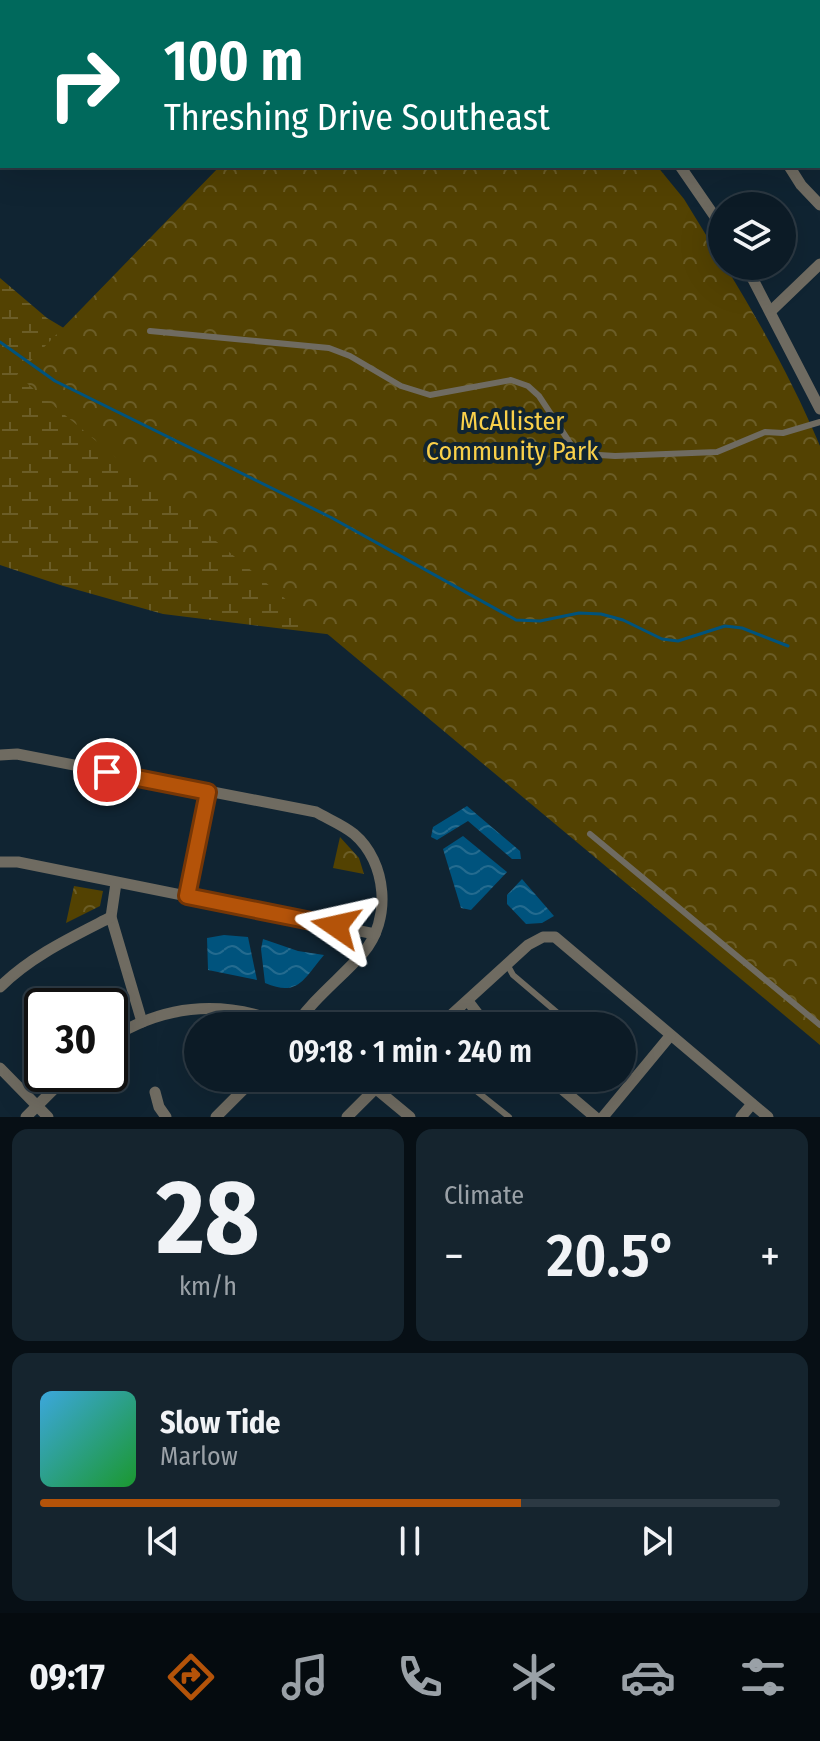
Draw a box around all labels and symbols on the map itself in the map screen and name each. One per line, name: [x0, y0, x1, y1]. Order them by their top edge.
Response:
park label: McAllister Community Park: [426, 406, 599, 467]
pin: [73, 738, 141, 806]
position arrow: [294, 884, 378, 968]
speed limit sign: 30: [24, 988, 128, 1092]

